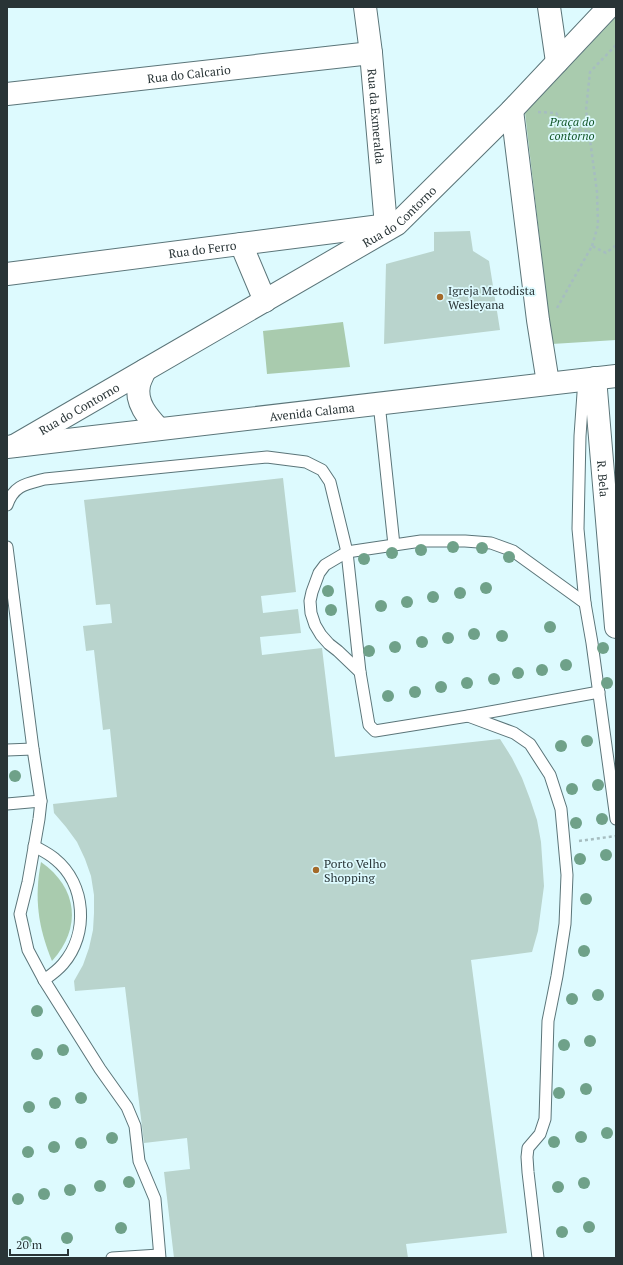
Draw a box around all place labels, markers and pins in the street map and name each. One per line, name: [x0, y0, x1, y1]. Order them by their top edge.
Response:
place label: Igreja Metodista Wesleyana: [448, 283, 535, 312]
marker: Igreja Metodista Wesleyana: [435, 292, 445, 302]
place label: Porto Velho Shopping: [324, 856, 387, 885]
marker: Porto Velho Shopping: [311, 865, 321, 875]

